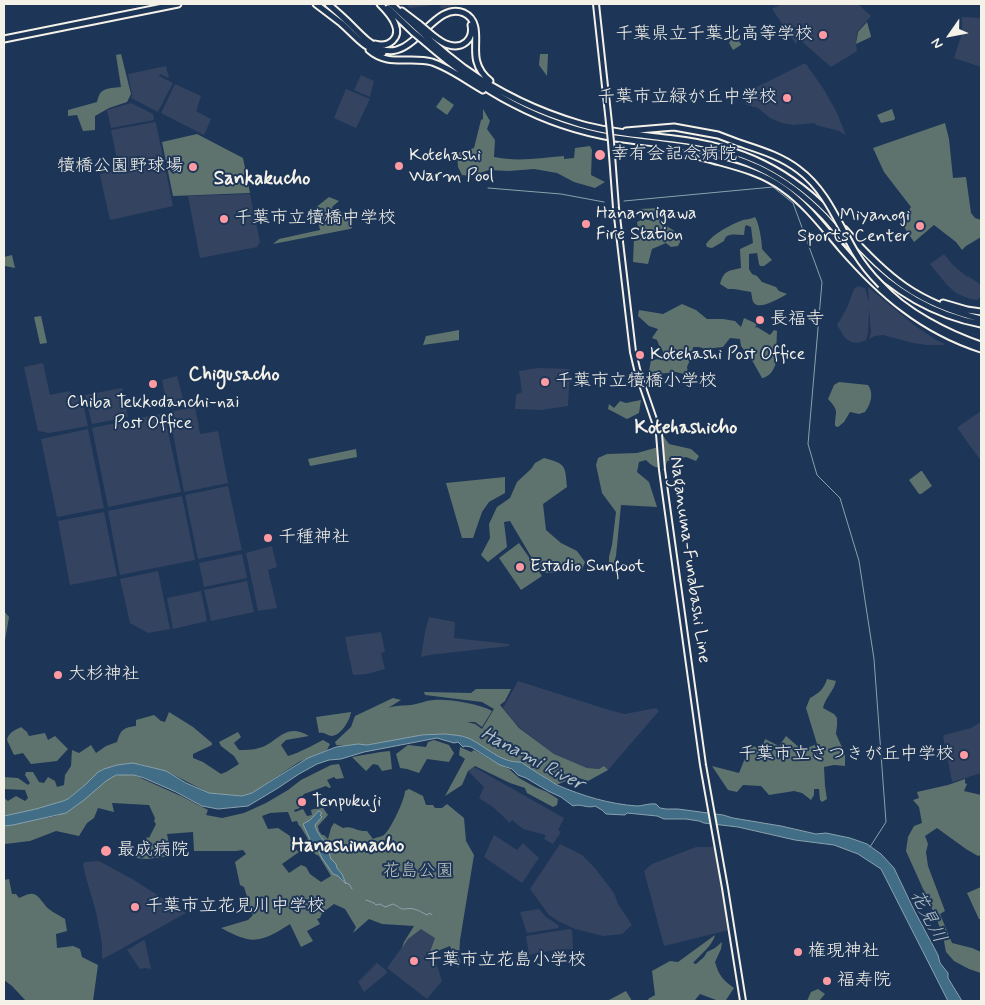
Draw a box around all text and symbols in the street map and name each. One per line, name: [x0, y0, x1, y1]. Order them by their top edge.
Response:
north arrow: [925, 10, 975, 60]
place label: 千葉県立千葉北高等学校: [615, 24, 813, 46]
marker: 千葉県立千葉北高等学校: [817, 29, 829, 41]
text: N: [927, 34, 948, 52]
place label: 千葉市立緑が丘中学校: [597, 87, 777, 109]
marker: 千葉市立緑が丘中学校: [781, 92, 793, 104]
place label: 幸有会記念病院: [611, 144, 737, 166]
place label: Kotehashi Warm Pool: [409, 145, 494, 188]
marker: 幸有会記念病院: [593, 148, 607, 162]
place label: 犢橋公園野球場: [57, 156, 183, 178]
marker: Kotehashi Warm Pool: [393, 160, 405, 172]
marker: 犢橋公園野球場: [187, 161, 199, 173]
district label: Sankakucho: [214, 169, 310, 191]
place label: Hanamigawa Fire Station: [596, 203, 697, 245]
place label: Miyanogi Sports Center: [797, 205, 910, 248]
place label: 千葉市立犢橋中学校: [234, 208, 396, 230]
marker: 千葉市立犢橋中学校: [218, 213, 230, 225]
marker: Hanamigawa Fire Station: [580, 218, 592, 230]
marker: Miyanogi Sports Center: [914, 220, 926, 232]
place label: 長福寺: [770, 309, 824, 331]
marker: 長福寺: [754, 314, 766, 326]
place label: Kotehashi Post Office: [650, 344, 805, 366]
marker: Kotehashi Post Office: [634, 349, 646, 361]
district label: Chigusacho: [189, 365, 279, 387]
place label: 千葉市立犢橋小学校: [555, 371, 717, 393]
marker: 千葉市立犢橋小学校: [539, 376, 551, 388]
marker: Chiba Tekkodanchi-nai Post Office: [147, 378, 159, 390]
place label: Chiba Tekkodanchi-nai Post Office: [67, 392, 239, 434]
district label: Kotehashicho: [635, 418, 737, 440]
street label: Naganuma-Funabashi Line: [664, 455, 714, 665]
place label: 千種神社: [278, 527, 350, 549]
marker: 千種神社: [262, 532, 274, 544]
place label: Estadio Sunfoot: [530, 556, 645, 578]
marker: Estadio Sunfoot: [514, 561, 526, 573]
place label: 大杉神社: [68, 664, 140, 686]
marker: 大杉神社: [52, 669, 64, 681]
water label: Hanami River: [476, 723, 588, 797]
place label: 千葉市立さつきが丘中学校: [738, 744, 954, 766]
marker: 千葉市立さつきが丘中学校: [958, 749, 970, 761]
place label: Tenpukuji: [312, 791, 381, 813]
marker: Tenpukuji: [296, 796, 308, 808]
district label: Hanashimacho: [292, 836, 404, 858]
place label: 最成病院: [117, 840, 189, 862]
marker: 最成病院: [99, 844, 113, 858]
park label: 花島公園: [382, 861, 454, 883]
water label: 花見川: [904, 886, 950, 948]
place label: 千葉市立花見川中学校: [145, 896, 325, 918]
marker: 千葉市立花見川中学校: [129, 901, 141, 913]
place label: 権現神社: [808, 941, 880, 963]
marker: 権現神社: [792, 946, 804, 958]
place label: 千葉市立花島小学校: [424, 950, 586, 972]
marker: 千葉市立花島小学校: [408, 955, 420, 967]
place label: 福寿院: [837, 970, 891, 992]
marker: 福寿院: [821, 975, 833, 987]

